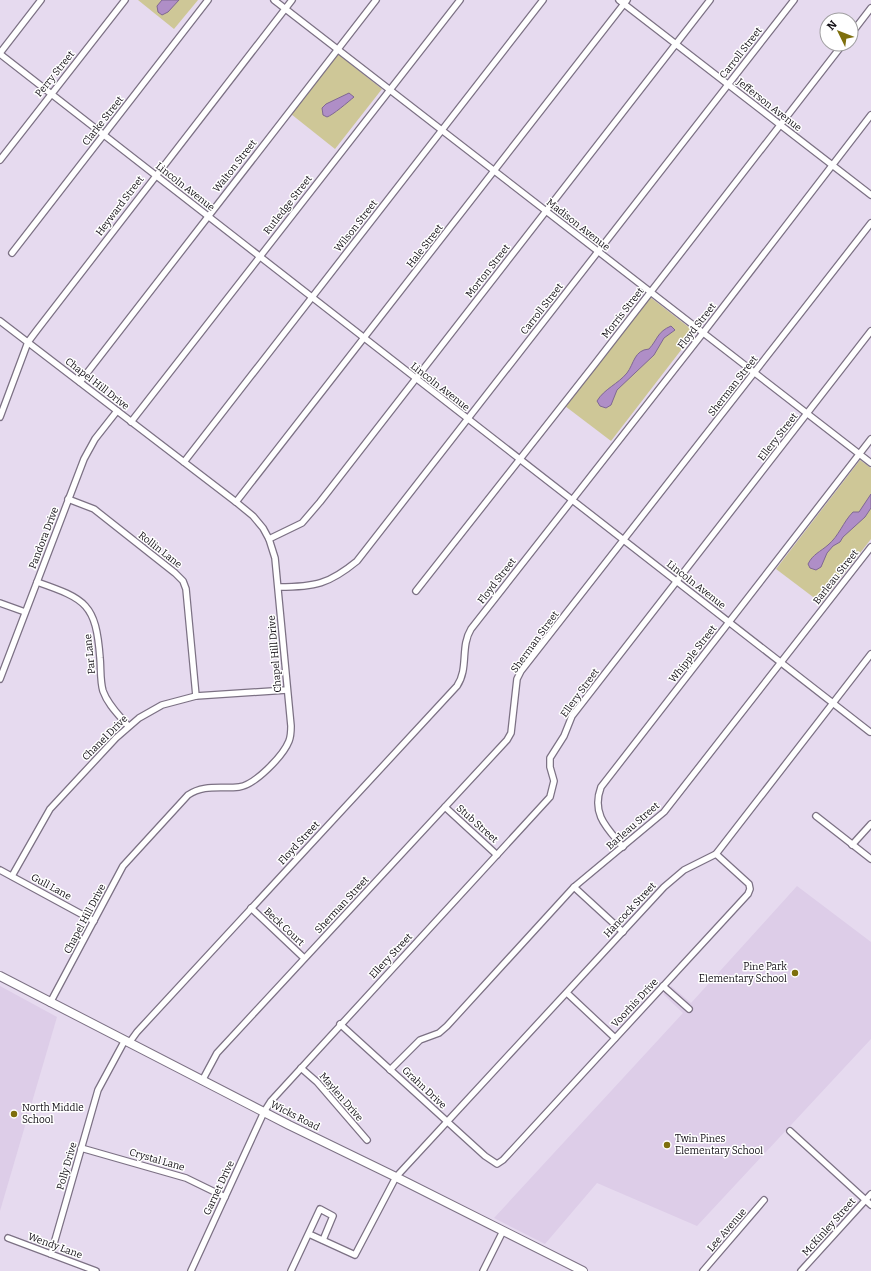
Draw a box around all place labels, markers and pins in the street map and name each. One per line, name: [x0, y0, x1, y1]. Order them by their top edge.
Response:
place label: Pine Park Elementary School: [699, 961, 787, 985]
marker: Pine Park Elementary School: [790, 968, 800, 978]
place label: North Middle School: [22, 1102, 84, 1126]
marker: North Middle School: [9, 1109, 19, 1119]
place label: Twin Pines Elementary School: [675, 1133, 763, 1157]
marker: Twin Pines Elementary School: [662, 1140, 672, 1150]

